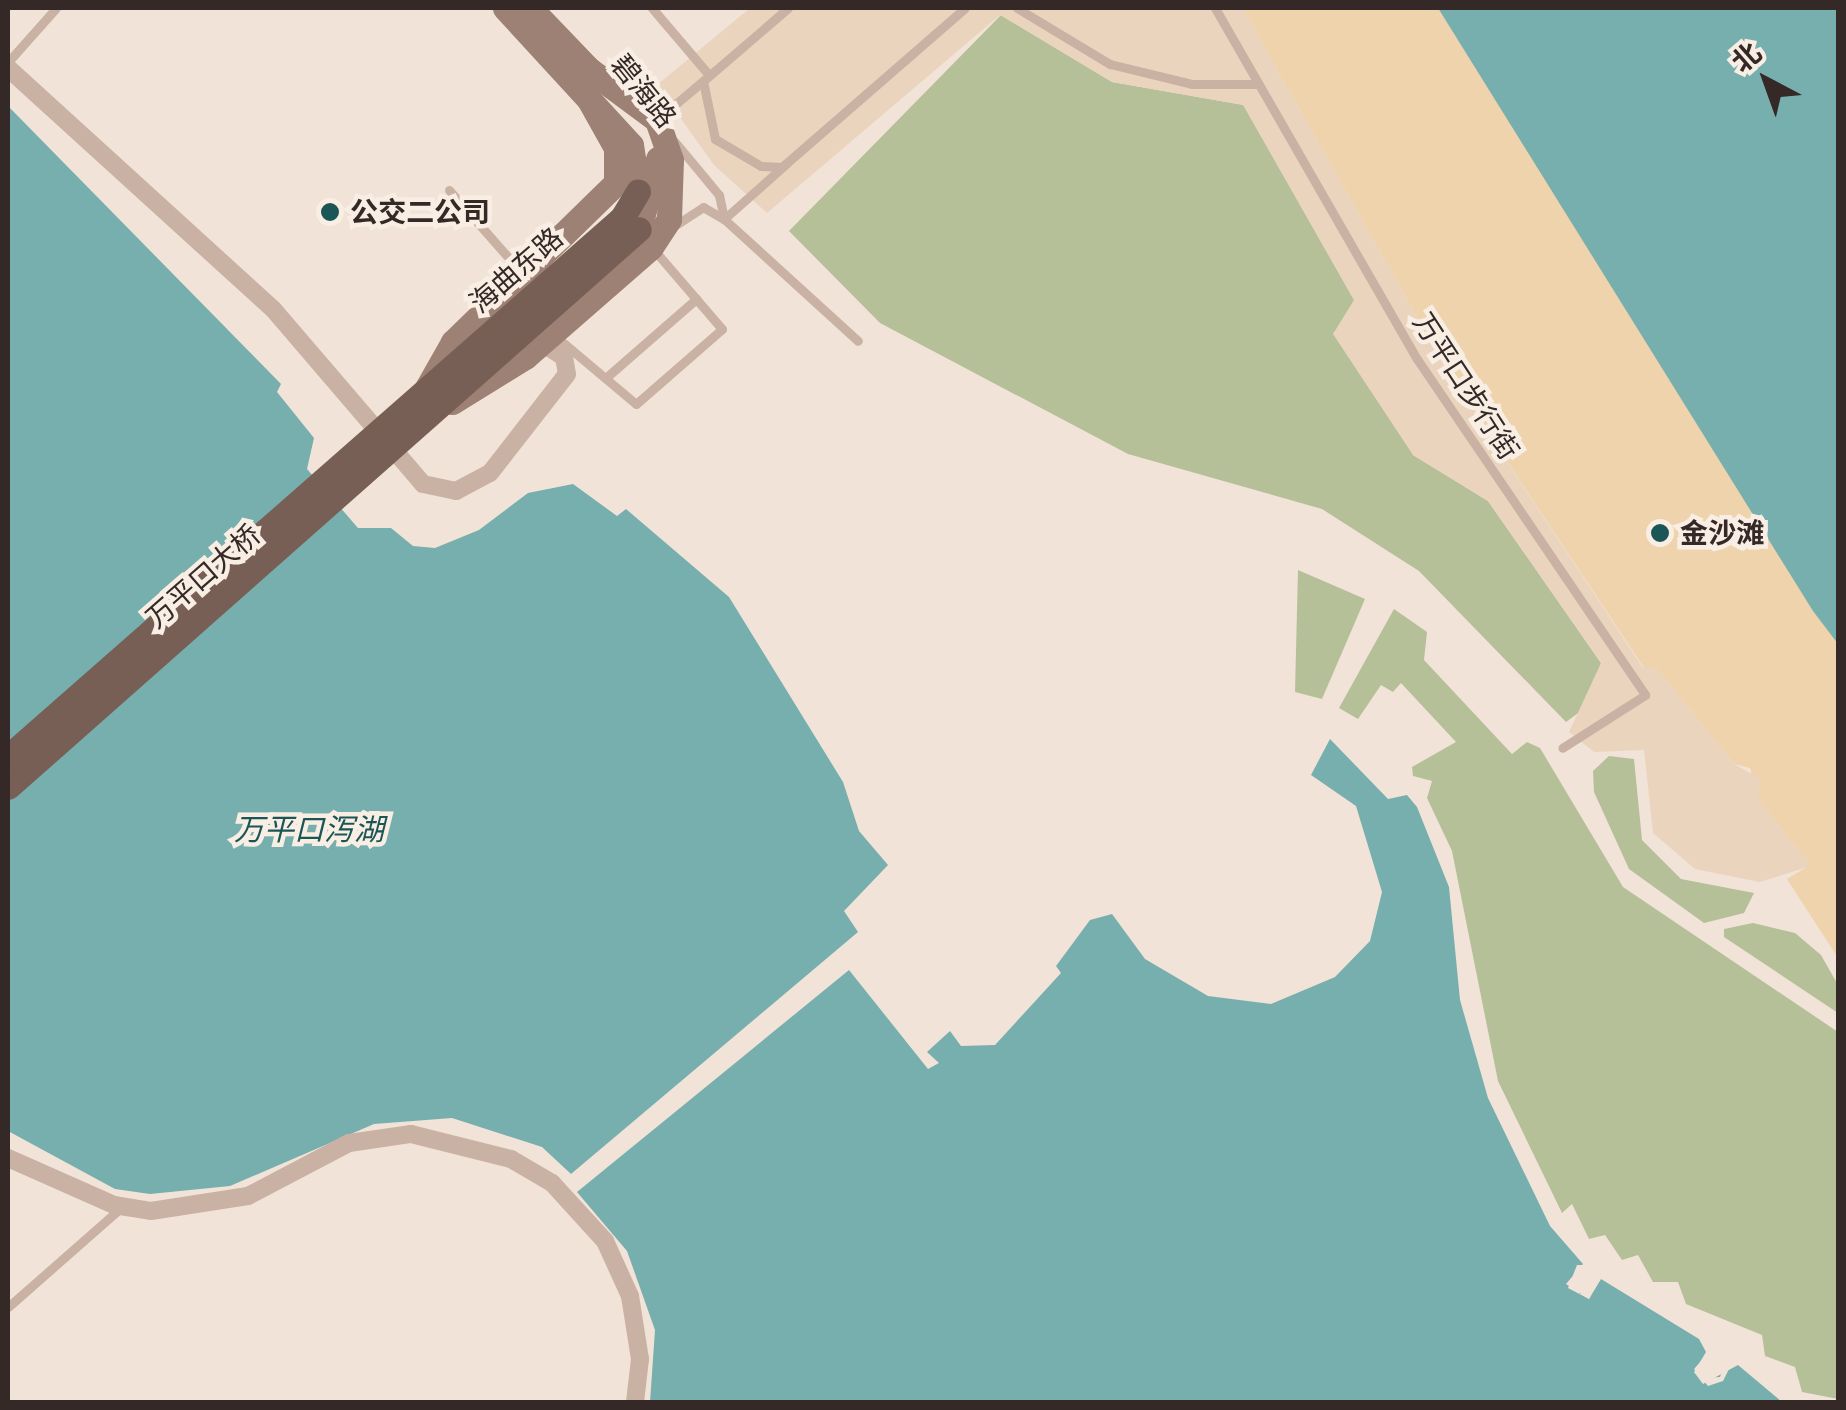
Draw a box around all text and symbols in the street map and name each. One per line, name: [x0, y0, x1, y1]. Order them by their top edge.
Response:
north arrow: [1716, 30, 1816, 130]
text: 北: [1725, 35, 1768, 79]
street label: 碧海路: [605, 48, 683, 134]
place label: 公交二公司: [350, 195, 490, 229]
marker: 公交二公司: [319, 201, 341, 223]
street label: 海曲东路: [463, 221, 569, 319]
street label: 万平口步行街: [1406, 306, 1526, 466]
place label: 金沙滩: [1680, 516, 1764, 550]
street label: 万平口大桥: [139, 517, 267, 635]
marker: 金沙滩: [1649, 522, 1671, 544]
water label: 万平口泻湖: [234, 812, 384, 848]

